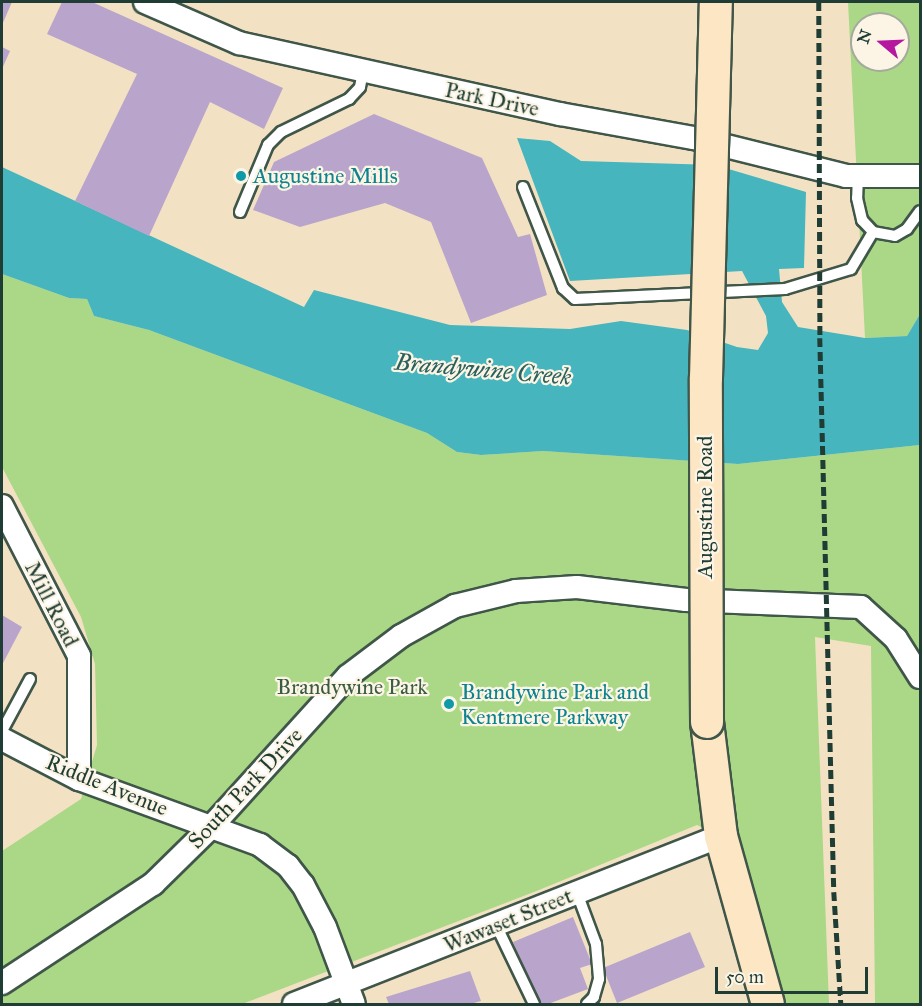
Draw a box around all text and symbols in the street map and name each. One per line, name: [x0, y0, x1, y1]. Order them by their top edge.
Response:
north arrow: [850, 12, 910, 72]
text: N: [853, 27, 876, 46]
street label: Park Drive: [443, 76, 541, 122]
place label: Augustine Mills: [253, 163, 398, 189]
marker: Augustine Mills: [234, 169, 248, 183]
water label: Brandywine Creek: [394, 348, 572, 392]
street label: Augustine Road: [692, 435, 718, 579]
street label: Mill Road: [19, 557, 85, 651]
park label: Brandywine Park: [276, 674, 428, 700]
place label: Brandywine Park and Kentmere Parkway: [461, 678, 649, 730]
marker: Brandywine Park and Kentmere Parkway: [442, 697, 456, 711]
street label: South Park Drive: [182, 722, 308, 854]
street label: Riddle Avenue: [42, 749, 172, 821]
street label: Wawaset Street: [440, 882, 576, 958]
scale bar: [718, 955, 871, 993]
text: 50 m: [726, 966, 764, 988]

